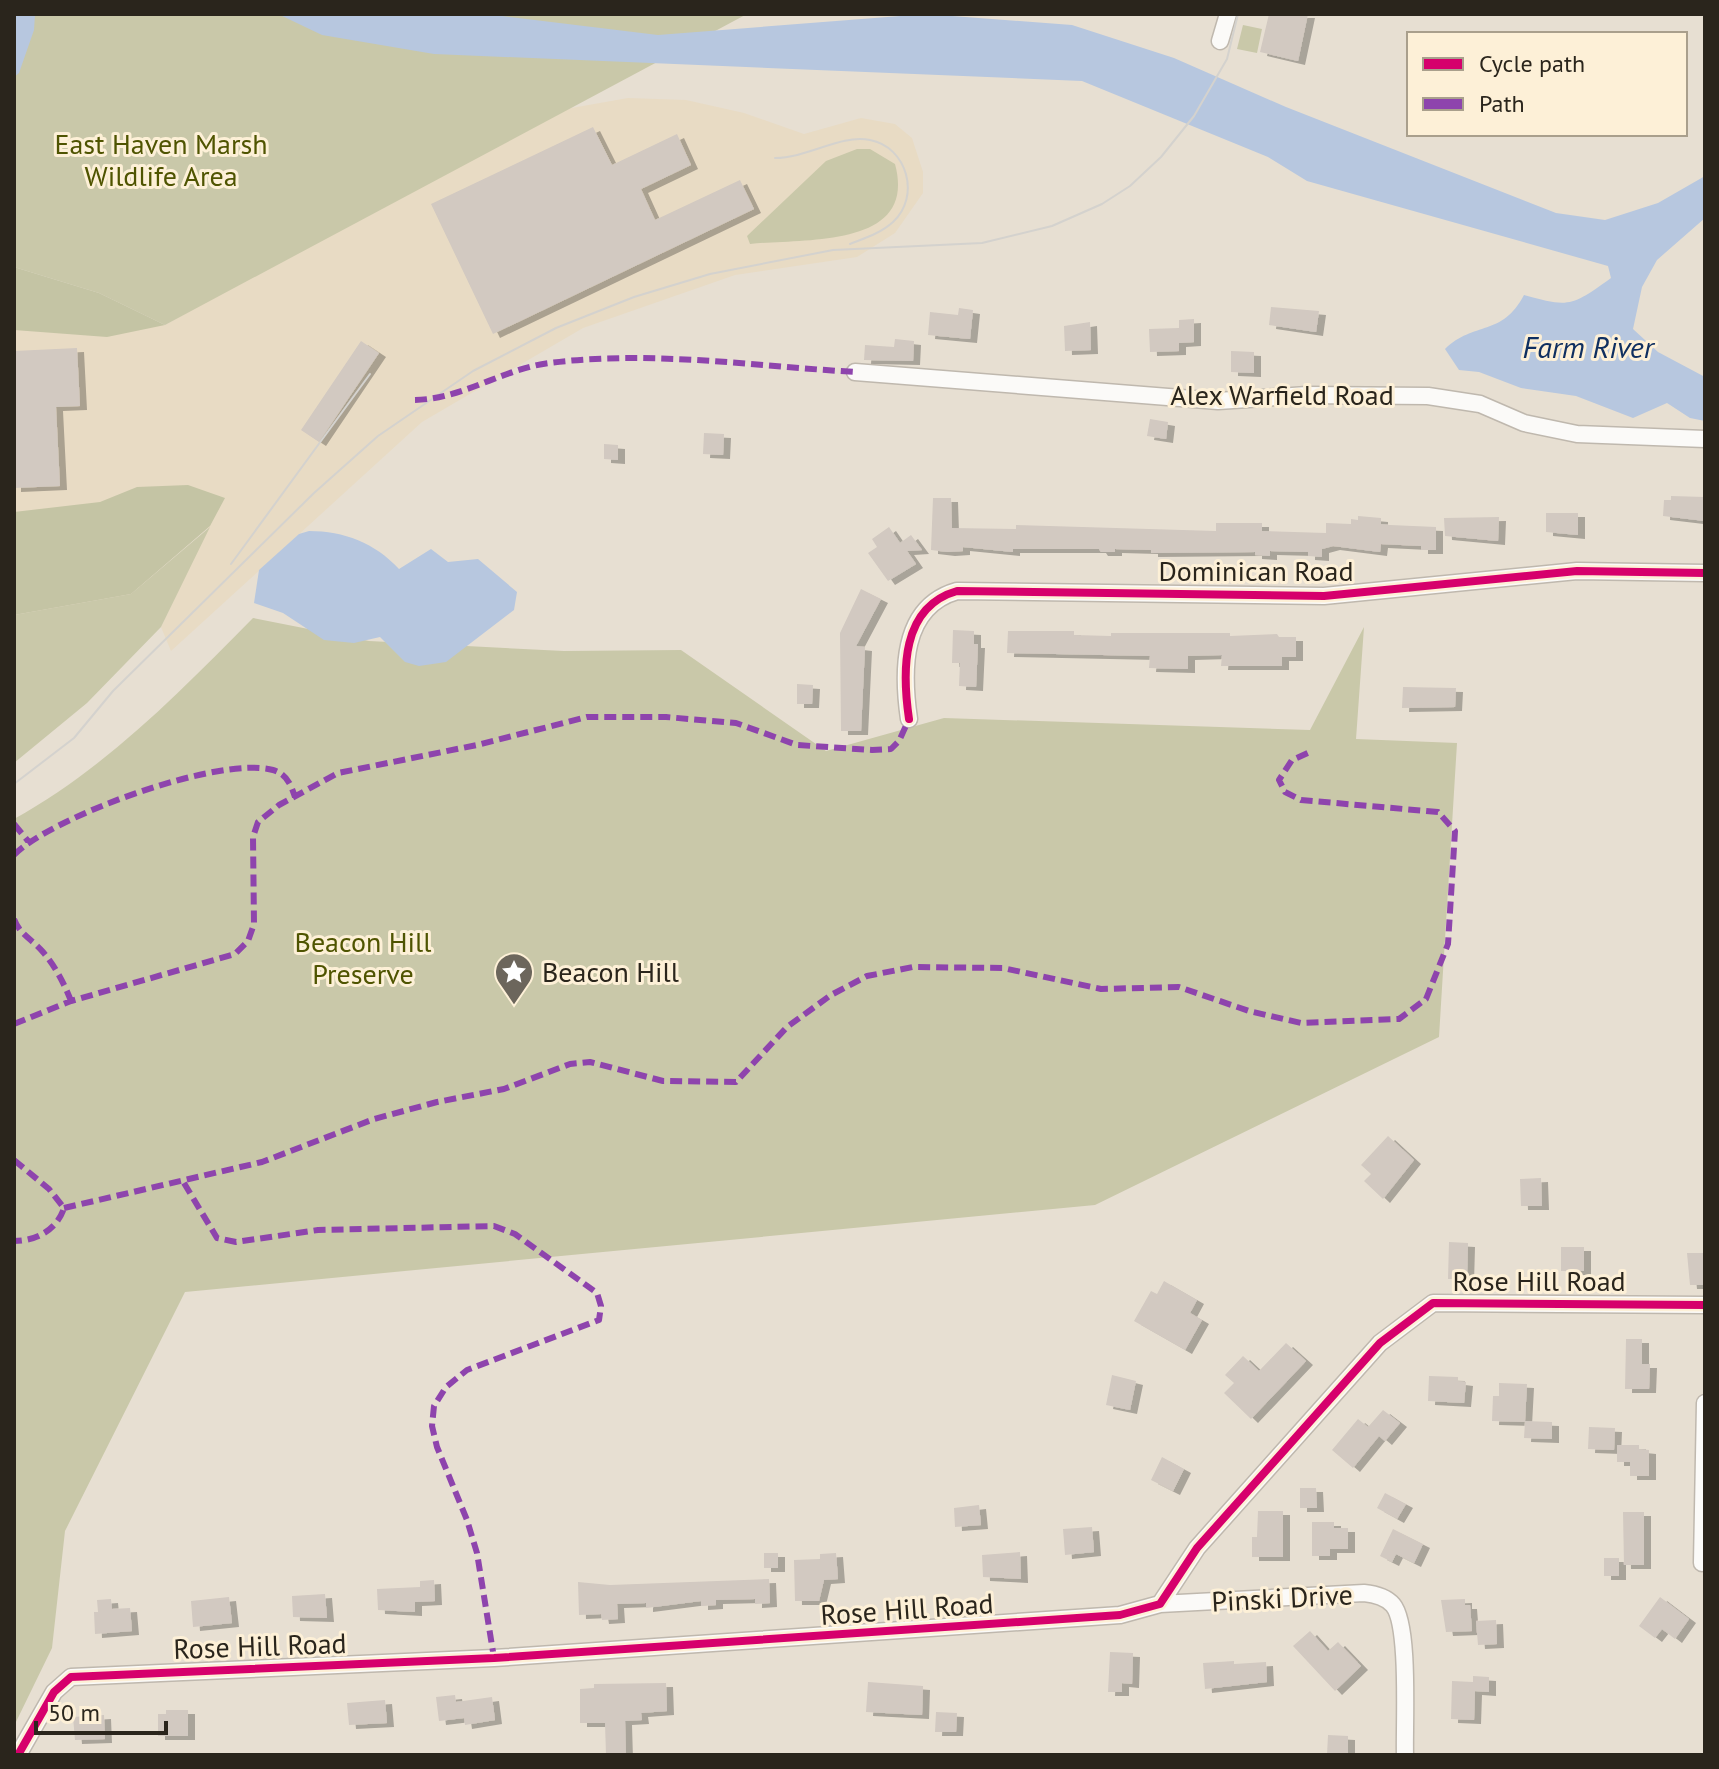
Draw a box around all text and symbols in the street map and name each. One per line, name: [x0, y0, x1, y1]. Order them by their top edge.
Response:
legend: [1407, 32, 1687, 136]
text: Cycle path: [1479, 48, 1585, 79]
text: Path: [1479, 88, 1525, 119]
park label: East Haven Marsh Wildlife Area: [54, 125, 268, 194]
water label: Farm River: [1523, 327, 1656, 366]
street label: Alex Warfield Road: [1170, 376, 1394, 413]
street label: Dominican Road: [1159, 552, 1353, 589]
park label: Beacon Hill Preserve: [295, 923, 431, 992]
place icon: Beacon Hill: [493, 951, 535, 1006]
place label: Beacon Hill: [542, 953, 679, 990]
street label: Rose Hill Road: [1452, 1262, 1626, 1299]
street label: Pinski Drive: [1210, 1575, 1354, 1620]
street label: Rose Hill Road: [819, 1584, 995, 1633]
street label: Rose Hill Road: [173, 1624, 347, 1667]
scale bar: [36, 1685, 166, 1735]
text: 50 m: [48, 1697, 100, 1728]

